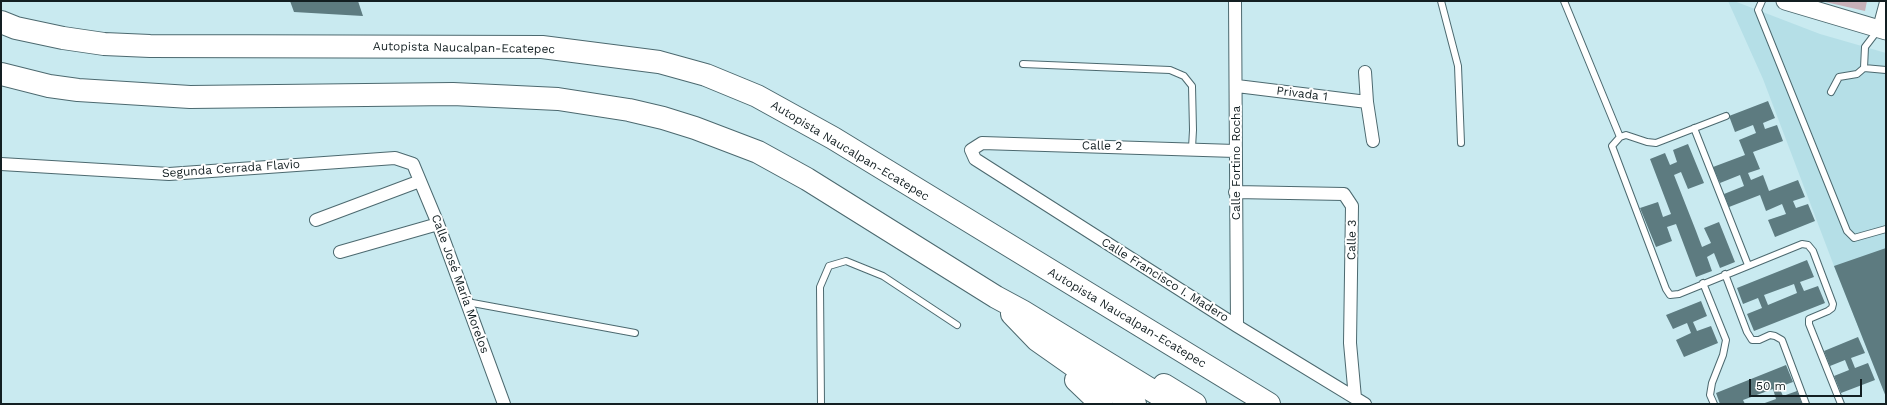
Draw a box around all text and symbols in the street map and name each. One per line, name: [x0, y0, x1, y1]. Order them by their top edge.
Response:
street label: Autopista Naucalpan-Ecatepec: [373, 39, 555, 57]
street label: Privada 1: [1276, 84, 1328, 104]
street label: Autopista Naucalpan-Ecatepec: [768, 98, 932, 204]
street label: Calle Fortino Rocha: [1229, 106, 1243, 220]
street label: Calle 2: [1082, 138, 1122, 154]
street label: Segunda Cerrada Flavio: [161, 157, 301, 181]
street label: Calle José María Morelos: [428, 213, 492, 355]
street label: Calle 3: [1344, 220, 1360, 260]
street label: Calle Francisco I. Madero: [1099, 235, 1231, 325]
street label: Autopista Naucalpan-Ecatepec: [1045, 265, 1209, 371]
scale bar: [1751, 371, 1864, 397]
text: 50 m: [1756, 379, 1786, 393]

